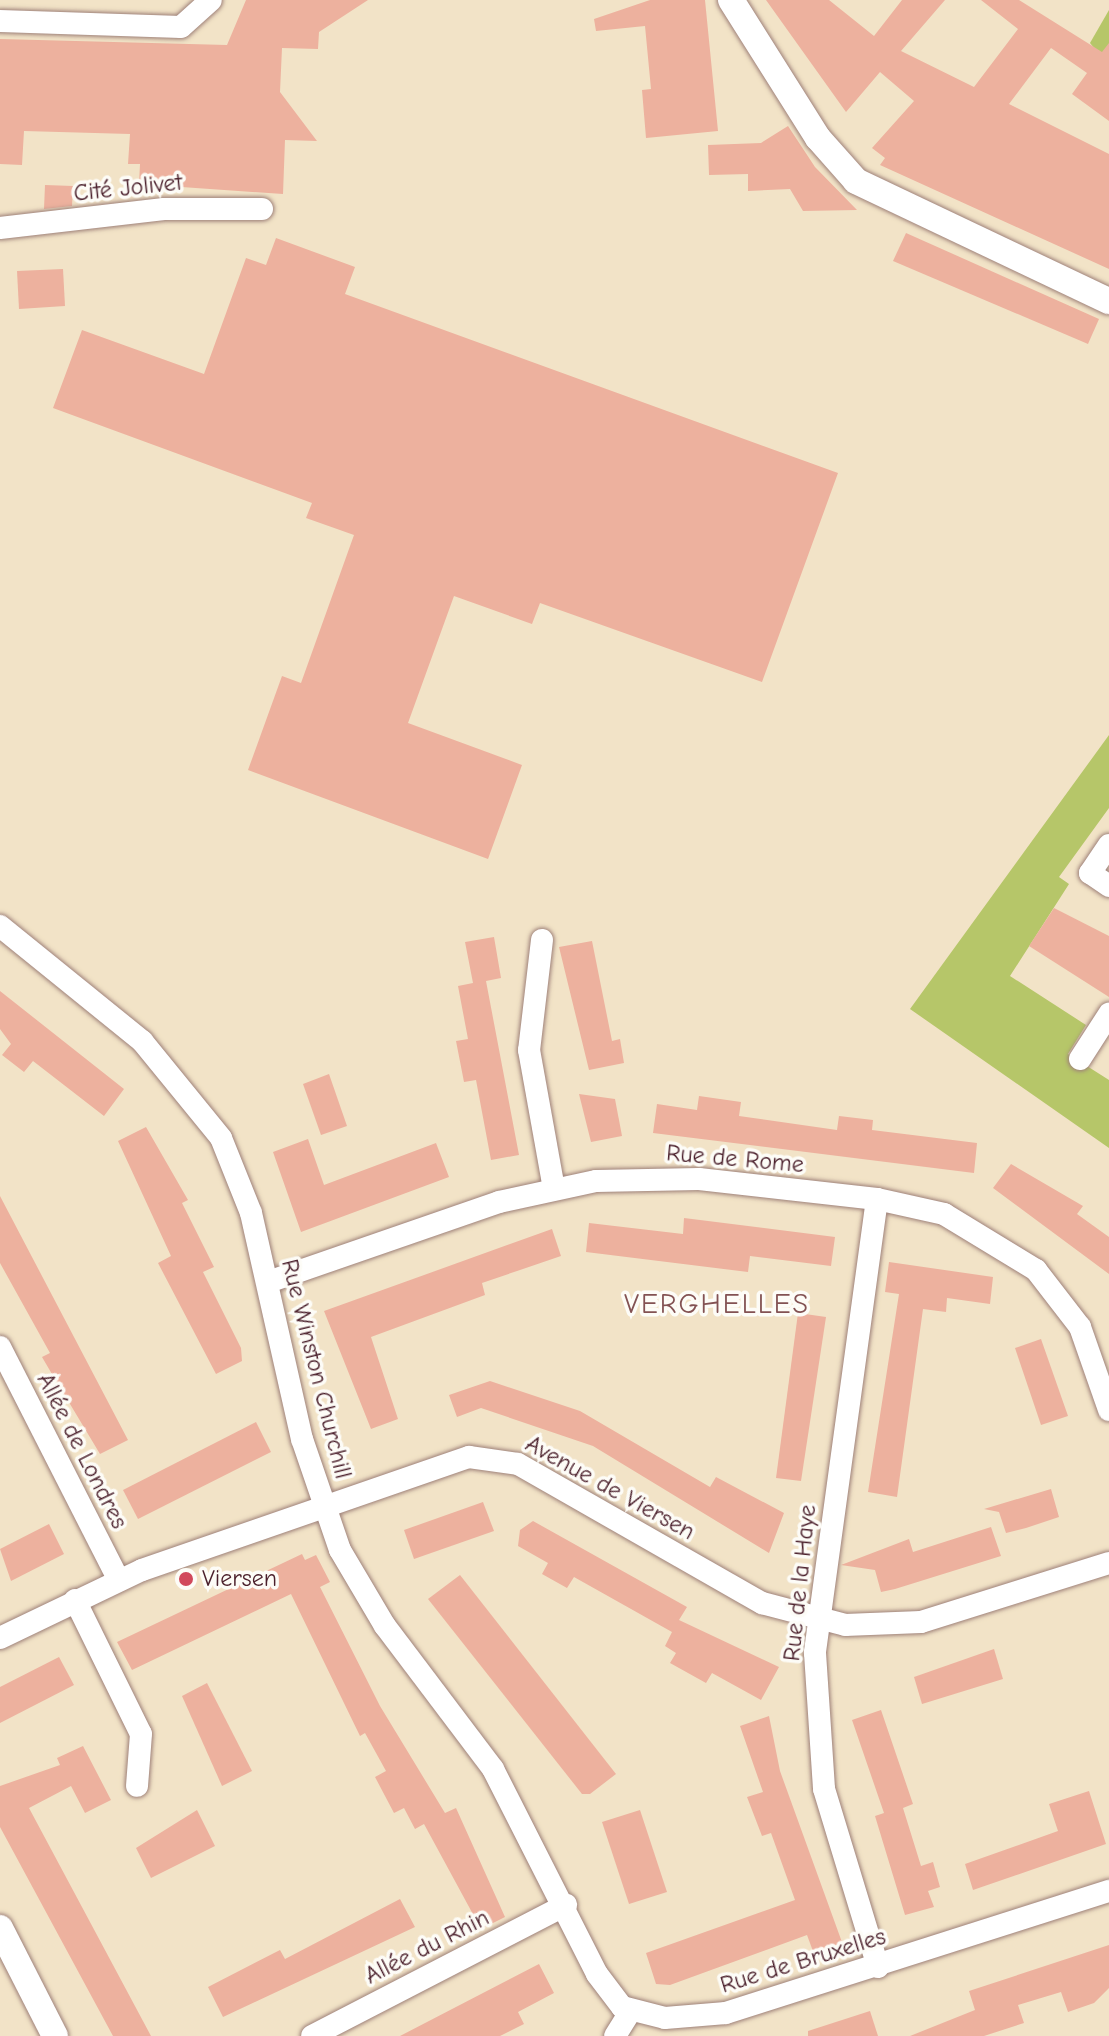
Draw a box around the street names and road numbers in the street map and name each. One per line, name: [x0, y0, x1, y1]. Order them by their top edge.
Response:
street label: Cité Jolivet: [72, 168, 184, 208]
street label: Rue de Rome: [665, 1139, 805, 1179]
street label: Rue Winston Churchill: [275, 1256, 357, 1482]
street label: Allée de Londres: [30, 1368, 134, 1534]
street label: Avenue de Viersen: [520, 1430, 700, 1546]
street label: Rue de la Haye: [777, 1503, 823, 1663]
street label: Allée du Rhin: [360, 1903, 494, 1991]
street label: Rue de Bruxelles: [717, 1922, 889, 2000]

